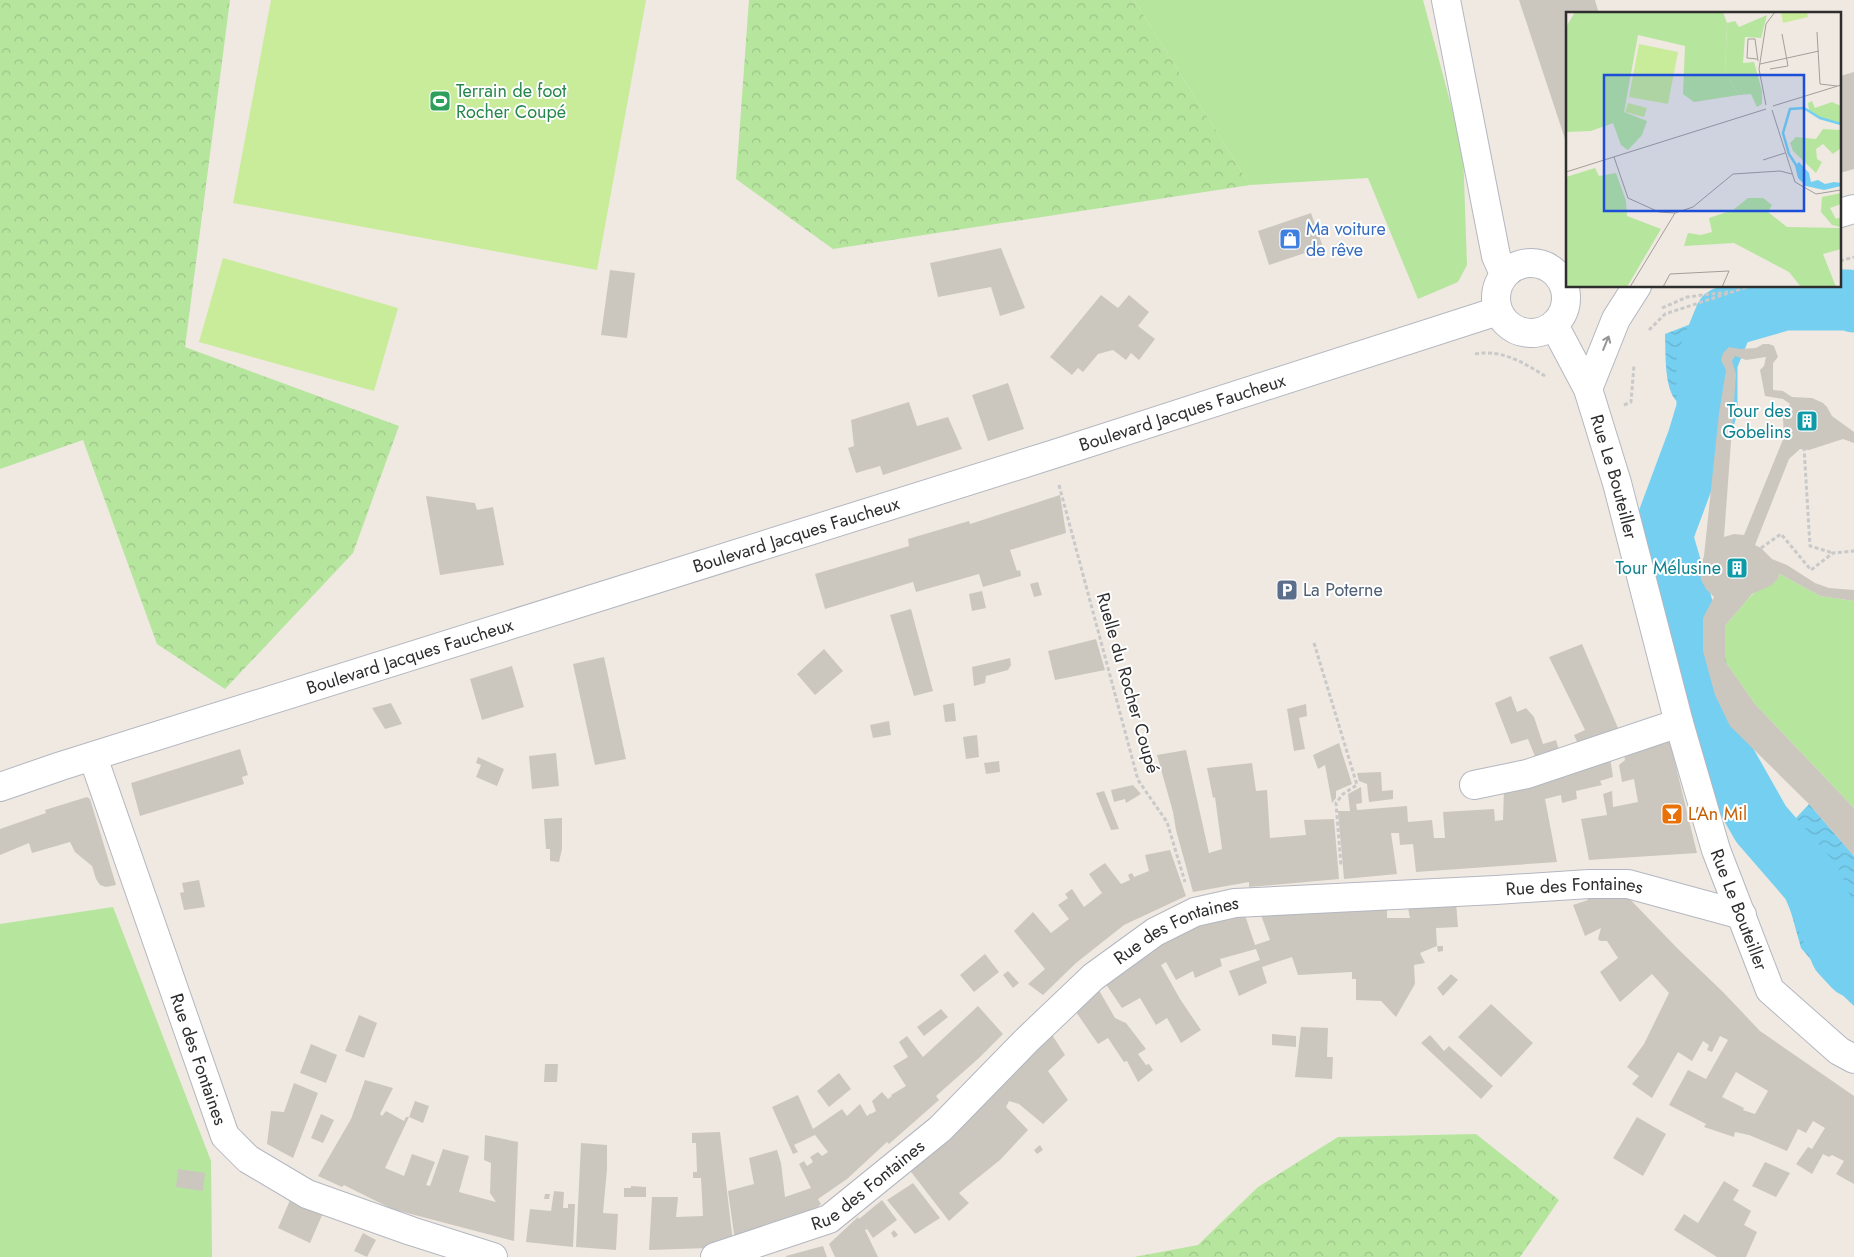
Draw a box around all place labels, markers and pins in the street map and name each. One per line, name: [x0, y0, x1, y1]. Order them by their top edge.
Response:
place label: Terrain de foot Rocher Coupé: [456, 78, 567, 125]
sports icon: Terrain de foot Rocher Coupé: [428, 89, 452, 113]
place label: Ma voiture de rêve: [1306, 216, 1386, 263]
shop icon: Ma voiture de rêve: [1278, 227, 1302, 251]
place label: Tour des Gobelins: [1722, 398, 1791, 445]
building icon: Tour des Gobelins: [1795, 409, 1819, 433]
place label: Tour Mélusine: [1615, 555, 1721, 581]
building icon: Tour Mélusine: [1725, 556, 1749, 580]
place label: La Poterne: [1303, 577, 1383, 603]
parking icon: La Poterne: [1275, 578, 1299, 602]
place label: L'An Mil: [1688, 801, 1747, 827]
bar icon: L'An Mil: [1660, 802, 1684, 826]

